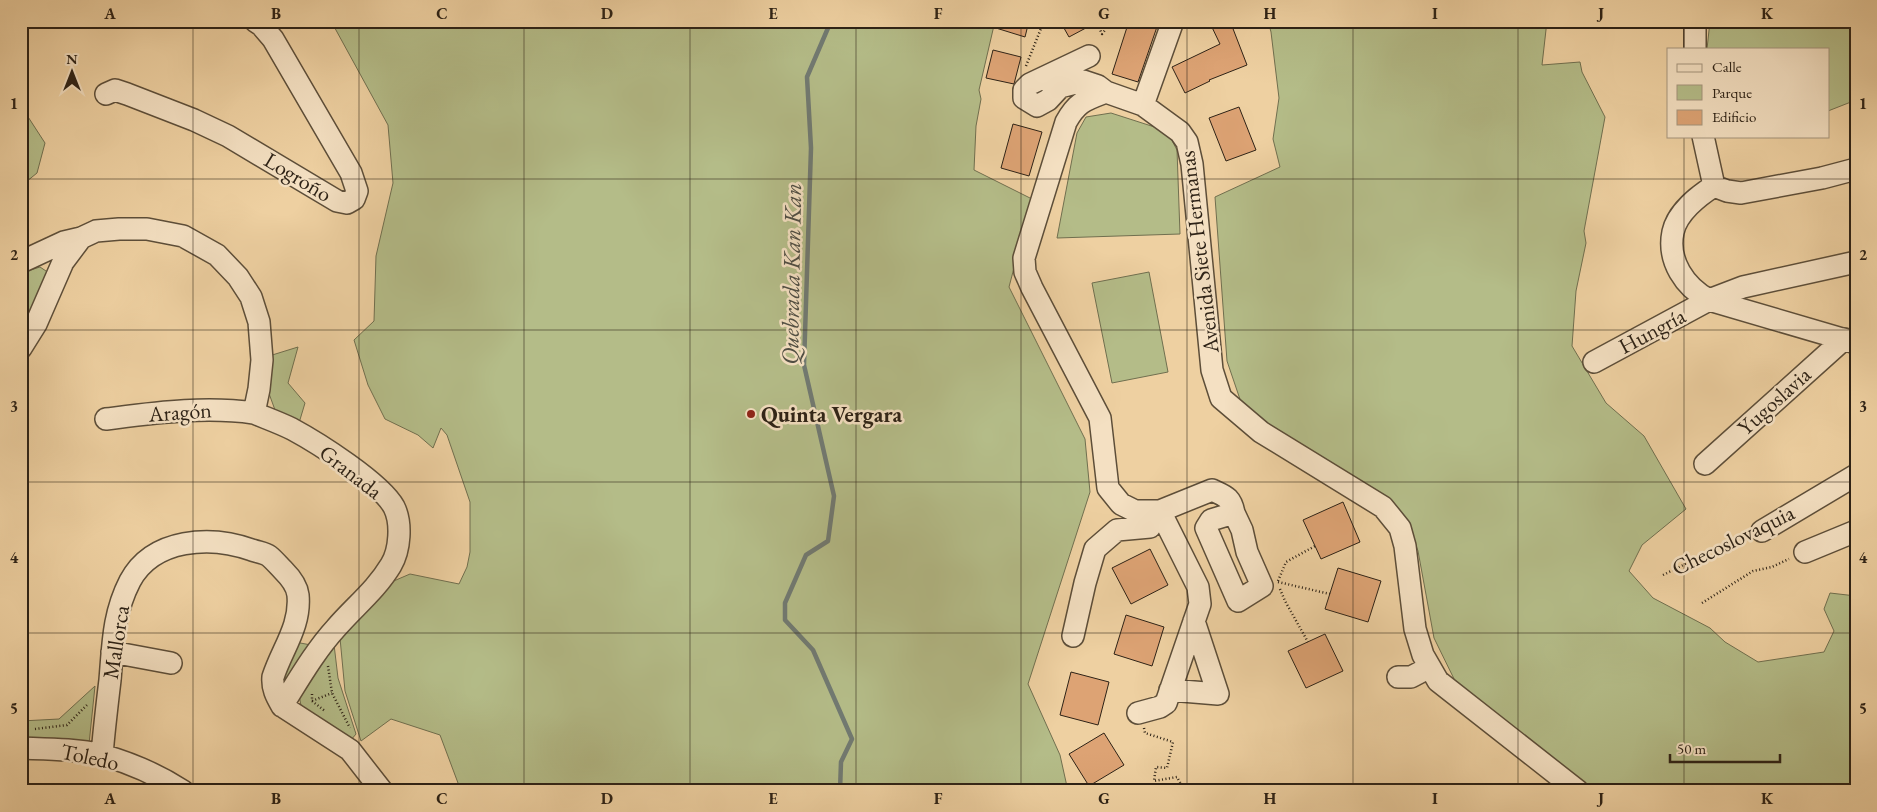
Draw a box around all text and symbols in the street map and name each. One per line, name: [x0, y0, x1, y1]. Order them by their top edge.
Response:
text: A: [103, 3, 116, 24]
text: B: [271, 3, 281, 24]
text: C: [436, 3, 448, 24]
text: D: [601, 3, 613, 24]
text: E: [768, 3, 778, 24]
text: F: [934, 3, 943, 24]
text: G: [1098, 3, 1110, 24]
text: H: [1264, 3, 1277, 24]
text: I: [1432, 3, 1438, 24]
text: J: [1596, 3, 1604, 24]
text: K: [1761, 3, 1774, 24]
north arrow: [48, 48, 98, 98]
legend: [1667, 48, 1830, 138]
text: N: [66, 50, 78, 68]
text: Calle: [1712, 57, 1742, 76]
text: Parque: [1712, 83, 1752, 102]
text: 1: [10, 93, 18, 114]
text: 1: [1859, 93, 1867, 114]
text: Edificio: [1712, 107, 1756, 126]
street label: Logroño: [259, 145, 337, 209]
street label: Avenida Siete Hermanas: [1172, 149, 1226, 356]
water label: Quebrada Kan Kan: [774, 183, 808, 365]
text: 2: [10, 244, 19, 265]
text: 2: [1859, 244, 1868, 265]
street label: Hungría: [1613, 301, 1691, 361]
street label: Yugoslavia: [1731, 360, 1817, 442]
street label: Aragón: [146, 395, 213, 429]
text: 3: [10, 396, 18, 417]
text: 3: [1859, 396, 1867, 417]
place label: Quinta Vergara: [761, 400, 903, 429]
marker: Quinta Vergara: [745, 408, 757, 420]
street label: Granada: [314, 438, 389, 506]
street label: Checoslovaquia: [1667, 498, 1799, 582]
text: 4: [10, 547, 19, 568]
text: 4: [1859, 547, 1868, 568]
street label: Mallorca: [96, 603, 136, 681]
text: 5: [10, 698, 18, 719]
text: 5: [1859, 698, 1867, 719]
scale bar: [1670, 732, 1780, 764]
street label: Toledo: [58, 737, 122, 777]
text: 50 m: [1677, 739, 1706, 758]
text: A: [103, 788, 116, 809]
text: B: [271, 788, 281, 809]
text: C: [436, 788, 448, 809]
text: D: [601, 788, 613, 809]
text: E: [768, 788, 778, 809]
text: F: [934, 788, 943, 809]
text: G: [1098, 788, 1110, 809]
text: H: [1264, 788, 1277, 809]
text: I: [1432, 788, 1438, 809]
text: J: [1596, 788, 1604, 809]
text: K: [1761, 788, 1774, 809]

